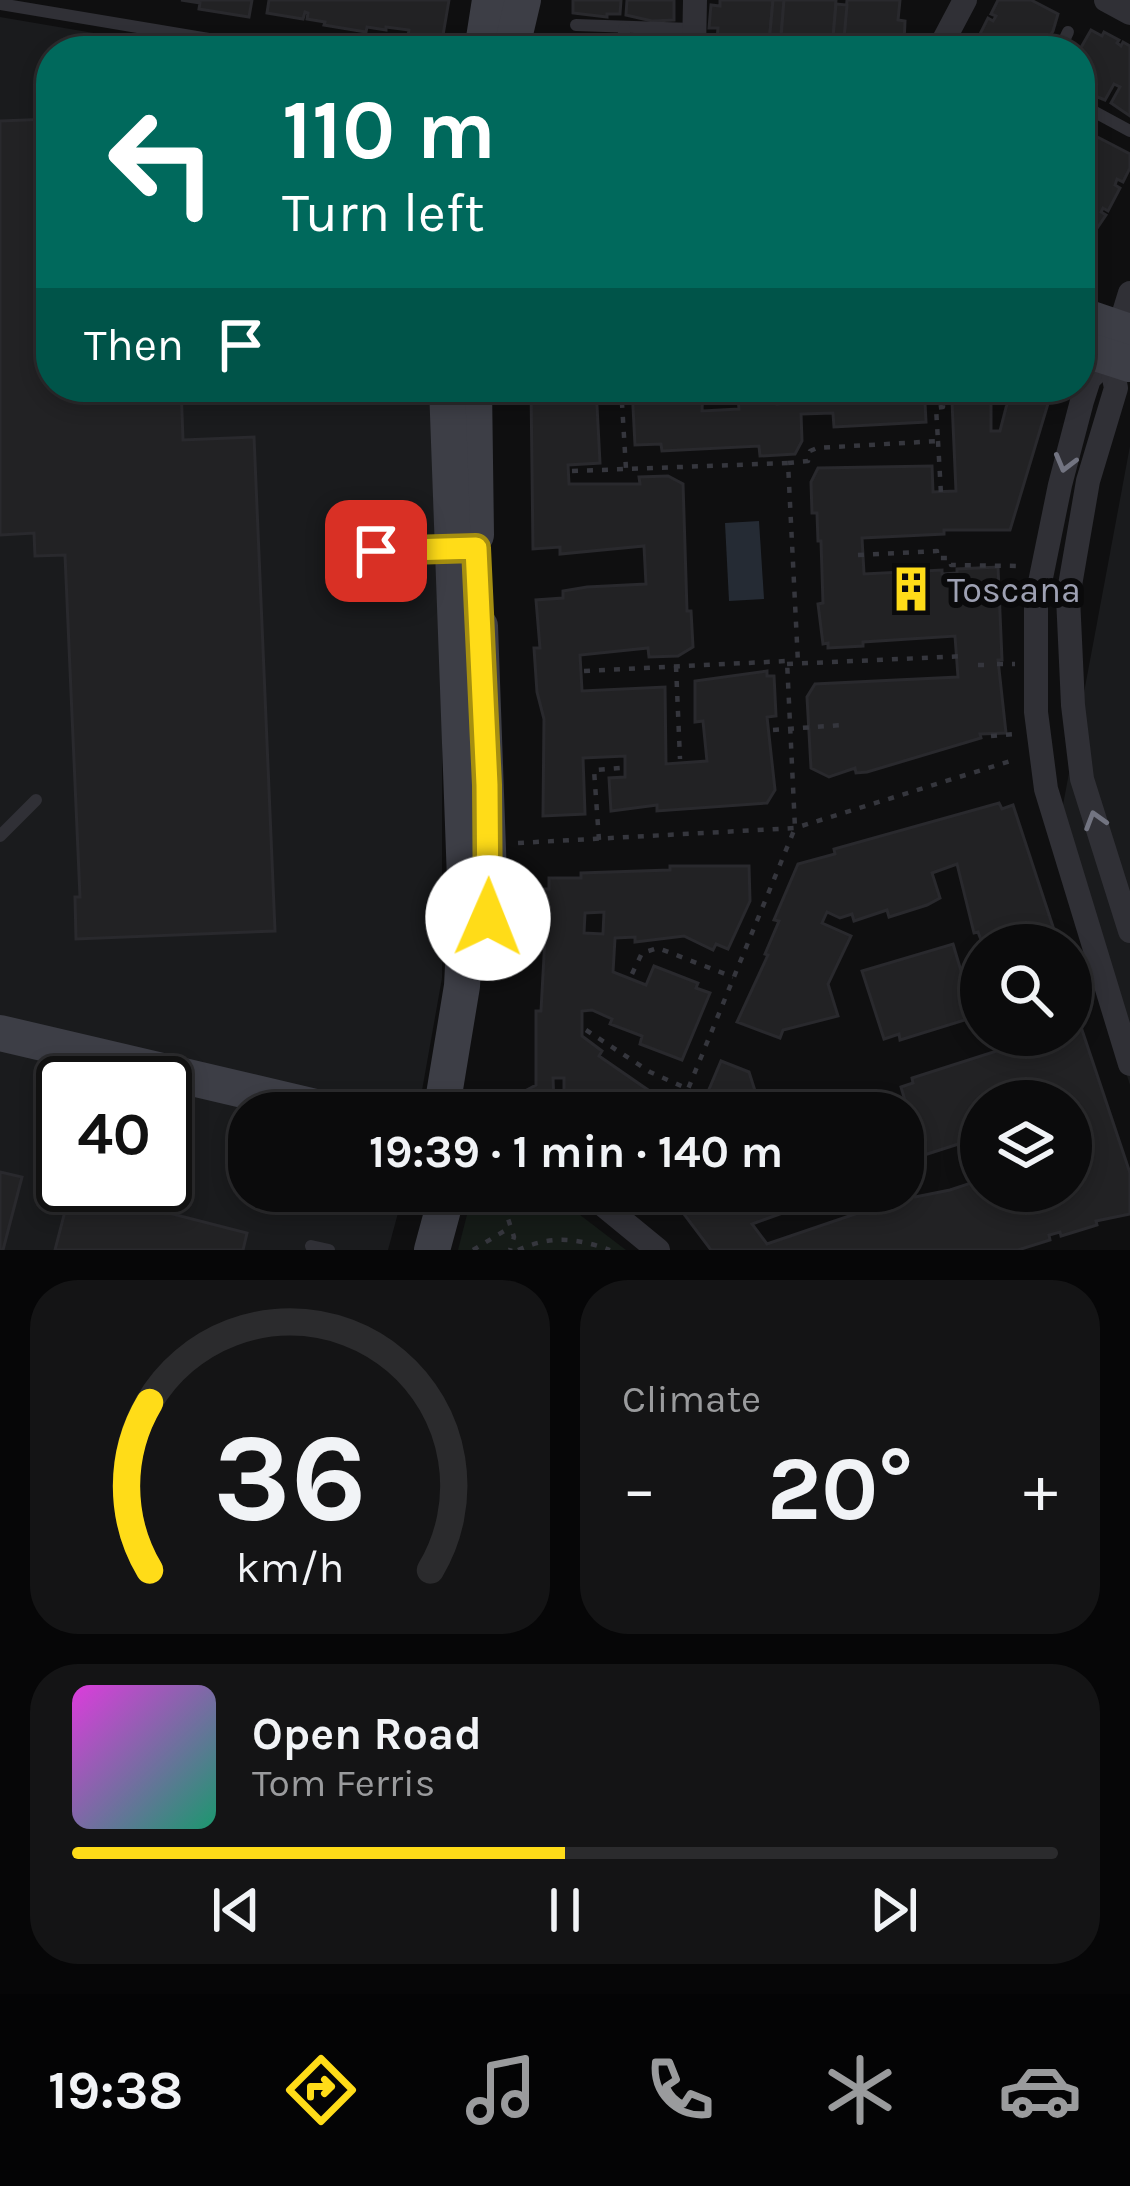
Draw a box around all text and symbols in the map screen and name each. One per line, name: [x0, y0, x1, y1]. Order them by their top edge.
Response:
text: 110 m: [282, 81, 496, 179]
icon: left: [84, 84, 240, 240]
text: Turn left: [282, 181, 485, 245]
icon: arrive: [208, 312, 274, 378]
text: Then: [84, 319, 184, 371]
one-way arrow: [1055, 452, 1080, 473]
pin: [325, 500, 427, 602]
icon: arrive: [343, 518, 409, 584]
building icon: Toscana: [886, 564, 936, 614]
place label: Toscana: [947, 569, 1081, 611]
one-way arrow: [1084, 810, 1109, 831]
position arrow: [425, 855, 551, 981]
map controls: [960, 924, 1092, 1212]
button: search: [960, 924, 1092, 1056]
speed limit sign: 40: [36, 1056, 192, 1212]
button: layers: [960, 1080, 1092, 1212]
text: 19:39 · 1 min · 140 m: [369, 1126, 783, 1178]
text: Climate: [622, 1376, 761, 1422]
text: 36: [213, 1405, 367, 1550]
text: 20°: [767, 1436, 913, 1542]
text: −: [622, 1450, 657, 1528]
text: +: [1023, 1450, 1058, 1528]
text: km/h: [236, 1543, 344, 1593]
text: Open Road: [252, 1708, 482, 1760]
text: Tom Ferris: [252, 1760, 435, 1806]
icon: previous: [203, 1877, 269, 1943]
icon: pause: [532, 1877, 598, 1943]
icon: next: [861, 1877, 927, 1943]
icon: directions: [279, 2048, 363, 2132]
icon: music: [459, 2048, 543, 2132]
icon: phone: [638, 2048, 722, 2132]
icon: climate: [818, 2048, 902, 2132]
icon: car: [998, 2048, 1082, 2132]
text: 19:38: [48, 2058, 183, 2122]

